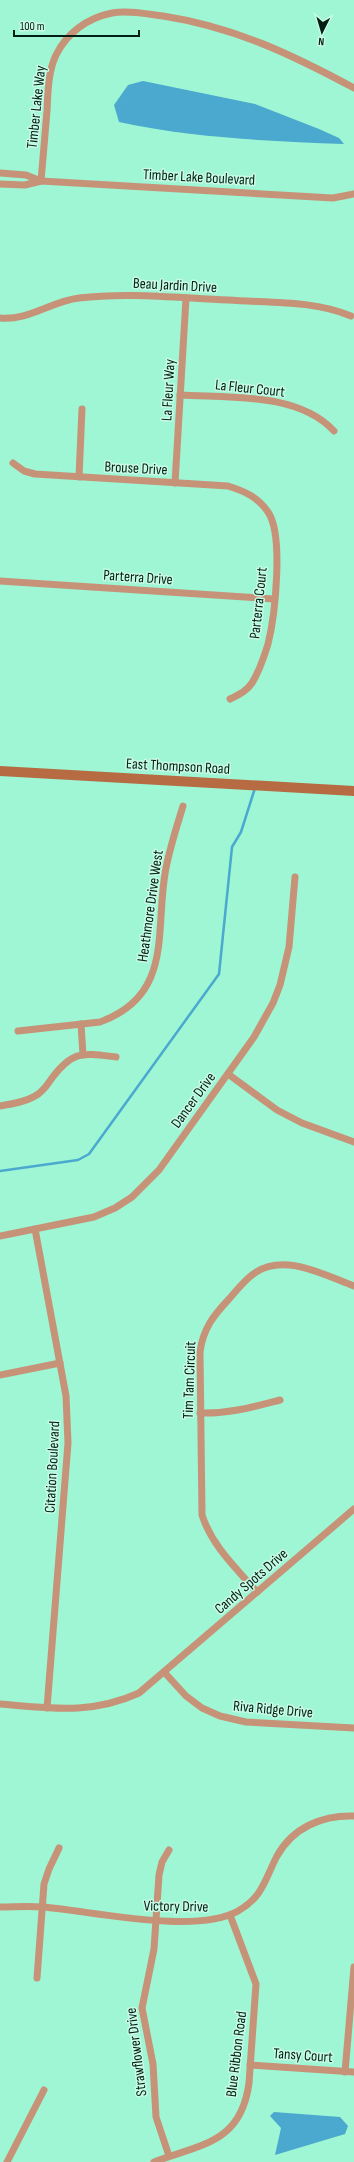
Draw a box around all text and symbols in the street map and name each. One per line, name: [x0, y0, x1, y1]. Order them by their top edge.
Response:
scale bar: [14, 12, 139, 38]
north arrow: [302, 12, 342, 52]
text: 100 m: [20, 19, 45, 34]
text: N: [318, 35, 325, 48]
street label: Timber Lake Way: [23, 64, 50, 150]
street label: Timber Lake Boulevard: [142, 165, 256, 190]
street label: Beau Jardin Drive: [132, 274, 217, 297]
street label: La Fleur Way: [157, 358, 180, 421]
street label: La Fleur Court: [214, 375, 286, 402]
street label: Brouse Drive: [104, 457, 168, 480]
street label: Parterra Drive: [103, 566, 173, 589]
street label: Parterra Court: [245, 566, 272, 640]
street label: East Thompson Road: [126, 754, 230, 779]
street label: Heathmore Drive West: [133, 848, 168, 963]
street label: Dancer Drive: [167, 1069, 220, 1132]
street label: Tim Tam Circuit: [179, 1341, 200, 1419]
street label: Citation Boulevard: [41, 1420, 64, 1514]
street label: Candy Spots Drive: [211, 1544, 292, 1618]
street label: Riva Ridge Drive: [232, 1697, 314, 1722]
street label: Victory Drive: [143, 1896, 209, 1917]
street label: Strawflower Drive: [122, 2007, 151, 2097]
street label: Blue Ribbon Road: [222, 2010, 251, 2098]
street label: Tansy Court: [273, 2044, 334, 2067]

